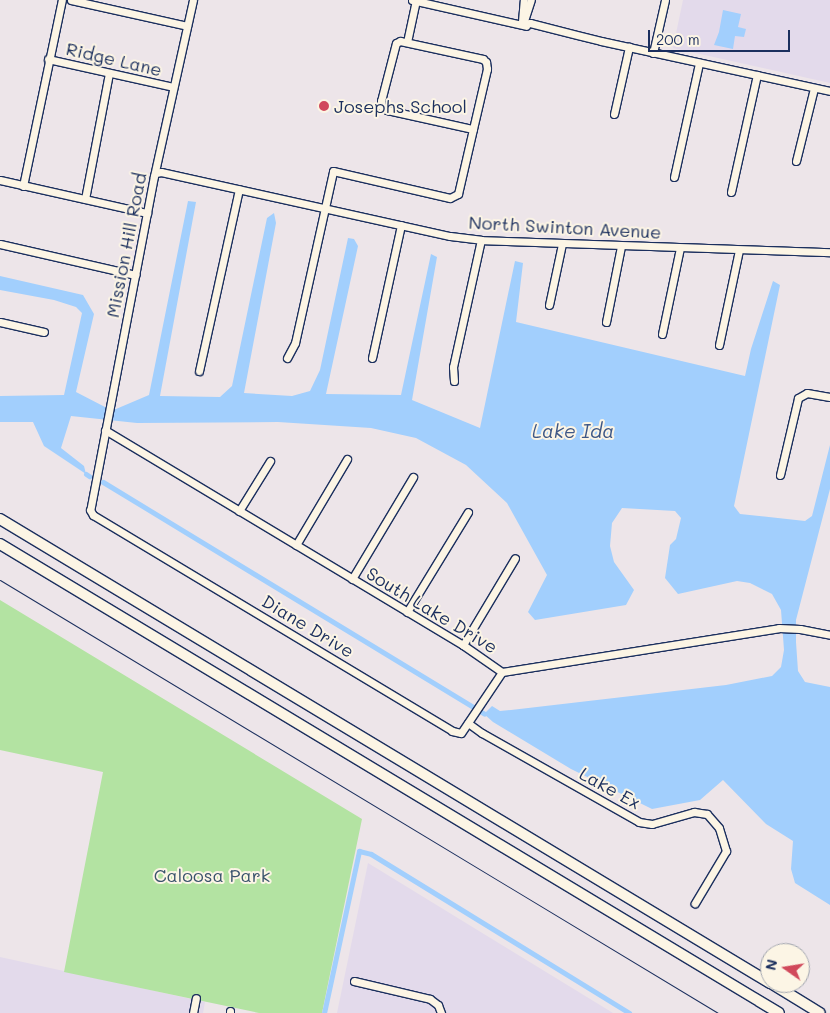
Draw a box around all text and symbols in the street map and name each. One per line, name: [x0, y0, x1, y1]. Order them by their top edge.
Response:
scale bar: [650, 20, 792, 52]
text: 200 m: [656, 29, 700, 49]
street label: Ridge Lane: [64, 37, 164, 81]
place label: Josephs School: [334, 95, 467, 117]
marker: Josephs School: [318, 100, 330, 112]
street label: Mission Hill Road: [101, 171, 151, 319]
street label: North Swinton Avenue: [468, 211, 662, 243]
water label: Lake Ida: [532, 420, 614, 442]
street label: South Lake Drive: [362, 562, 502, 658]
street label: Diane Drive: [258, 590, 358, 662]
street label: Lake Ex: [576, 762, 644, 814]
park label: Caloosa Park: [154, 864, 270, 886]
north arrow: [760, 943, 810, 993]
text: N: [760, 957, 781, 972]

